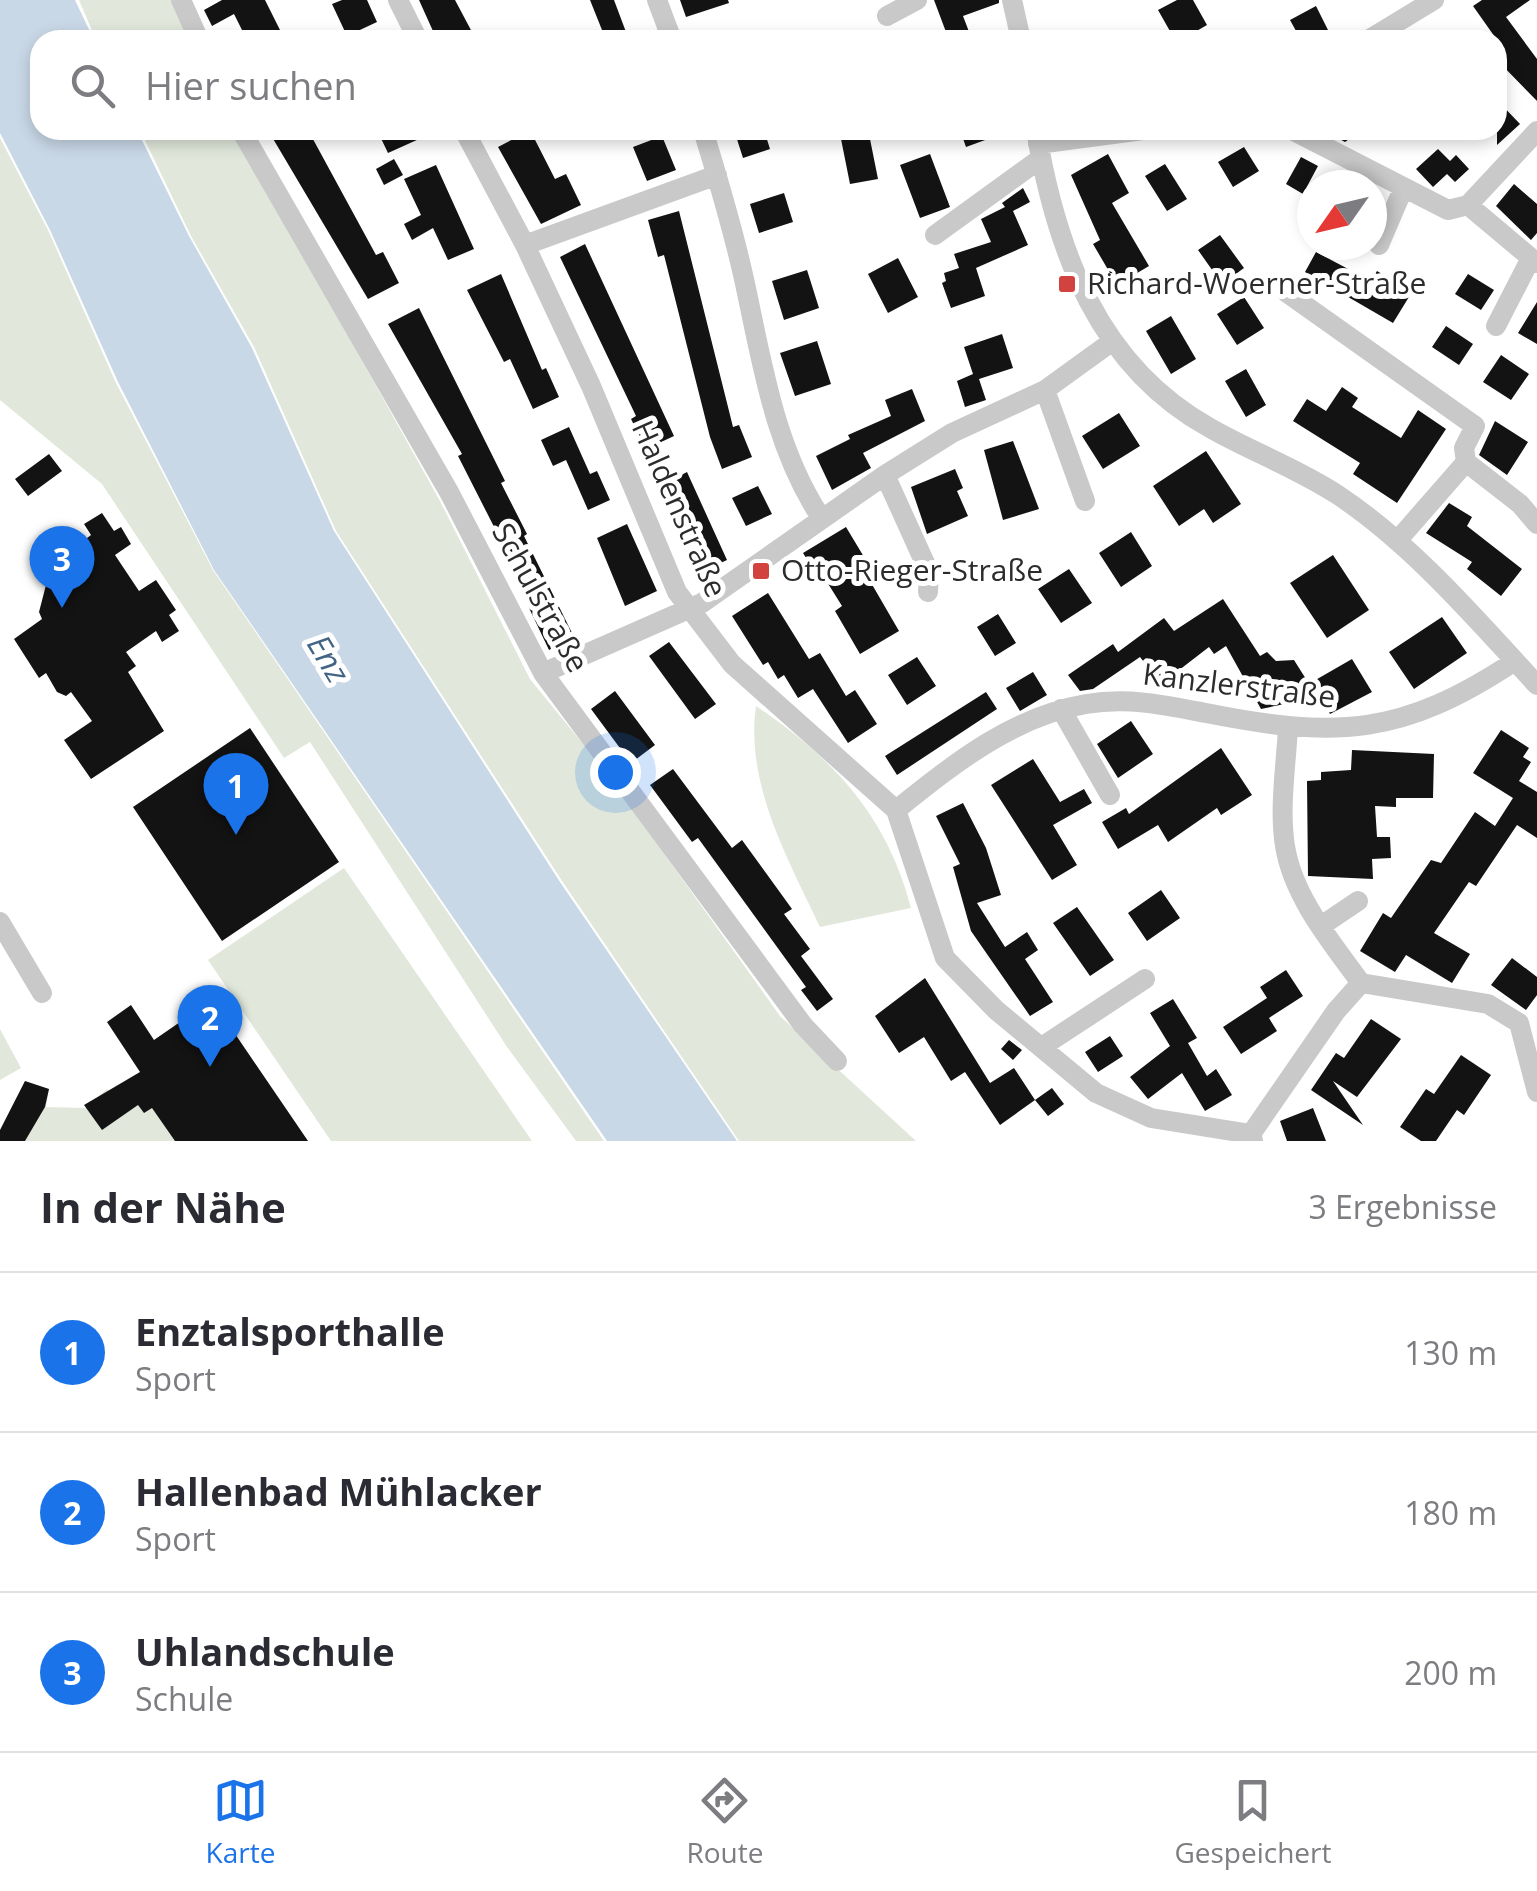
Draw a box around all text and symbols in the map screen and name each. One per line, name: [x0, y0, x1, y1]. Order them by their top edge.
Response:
search box: [30, 30, 1507, 140]
icon: search: [65, 58, 120, 113]
text: Hier suchen: [145, 59, 357, 111]
north arrow: [1297, 170, 1387, 260]
place label: Richard-Woerner-Straße: [1087, 262, 1426, 303]
marker: Richard-Woerner-Straße: [1056, 273, 1078, 295]
street label: Haldenstraße: [623, 414, 738, 603]
street label: Schulstraße: [483, 515, 599, 679]
pin: 3: [30, 526, 94, 608]
place label: Otto-Rieger-Straße: [781, 549, 1043, 590]
marker: Otto-Rieger-Straße: [750, 560, 772, 582]
water label: Enz: [298, 626, 361, 691]
street label: Kanzlerstraße: [1141, 652, 1338, 717]
your location: [590, 747, 641, 798]
pin: 1: [204, 752, 268, 835]
pin: 2: [178, 984, 242, 1067]
text: In der Nähe: [40, 1178, 286, 1235]
text: 3 Ergebnisse: [1308, 1185, 1497, 1228]
text: Enztalsporthalle: [135, 1305, 445, 1357]
text: 1: [63, 1331, 82, 1374]
text: 130 m: [1404, 1331, 1497, 1374]
text: Sport: [135, 1357, 216, 1400]
text: Hallenbad Mühlacker: [135, 1465, 542, 1517]
text: 2: [63, 1491, 82, 1534]
text: 180 m: [1404, 1491, 1497, 1534]
text: Sport: [135, 1517, 216, 1560]
text: Uhlandschule: [135, 1625, 395, 1677]
text: 3: [63, 1651, 82, 1694]
text: 200 m: [1404, 1651, 1497, 1694]
text: Schule: [135, 1677, 233, 1720]
tab: Karte: [206, 1773, 275, 1871]
tab: Route: [686, 1773, 763, 1871]
tab: Gespeichert: [1174, 1773, 1331, 1871]

